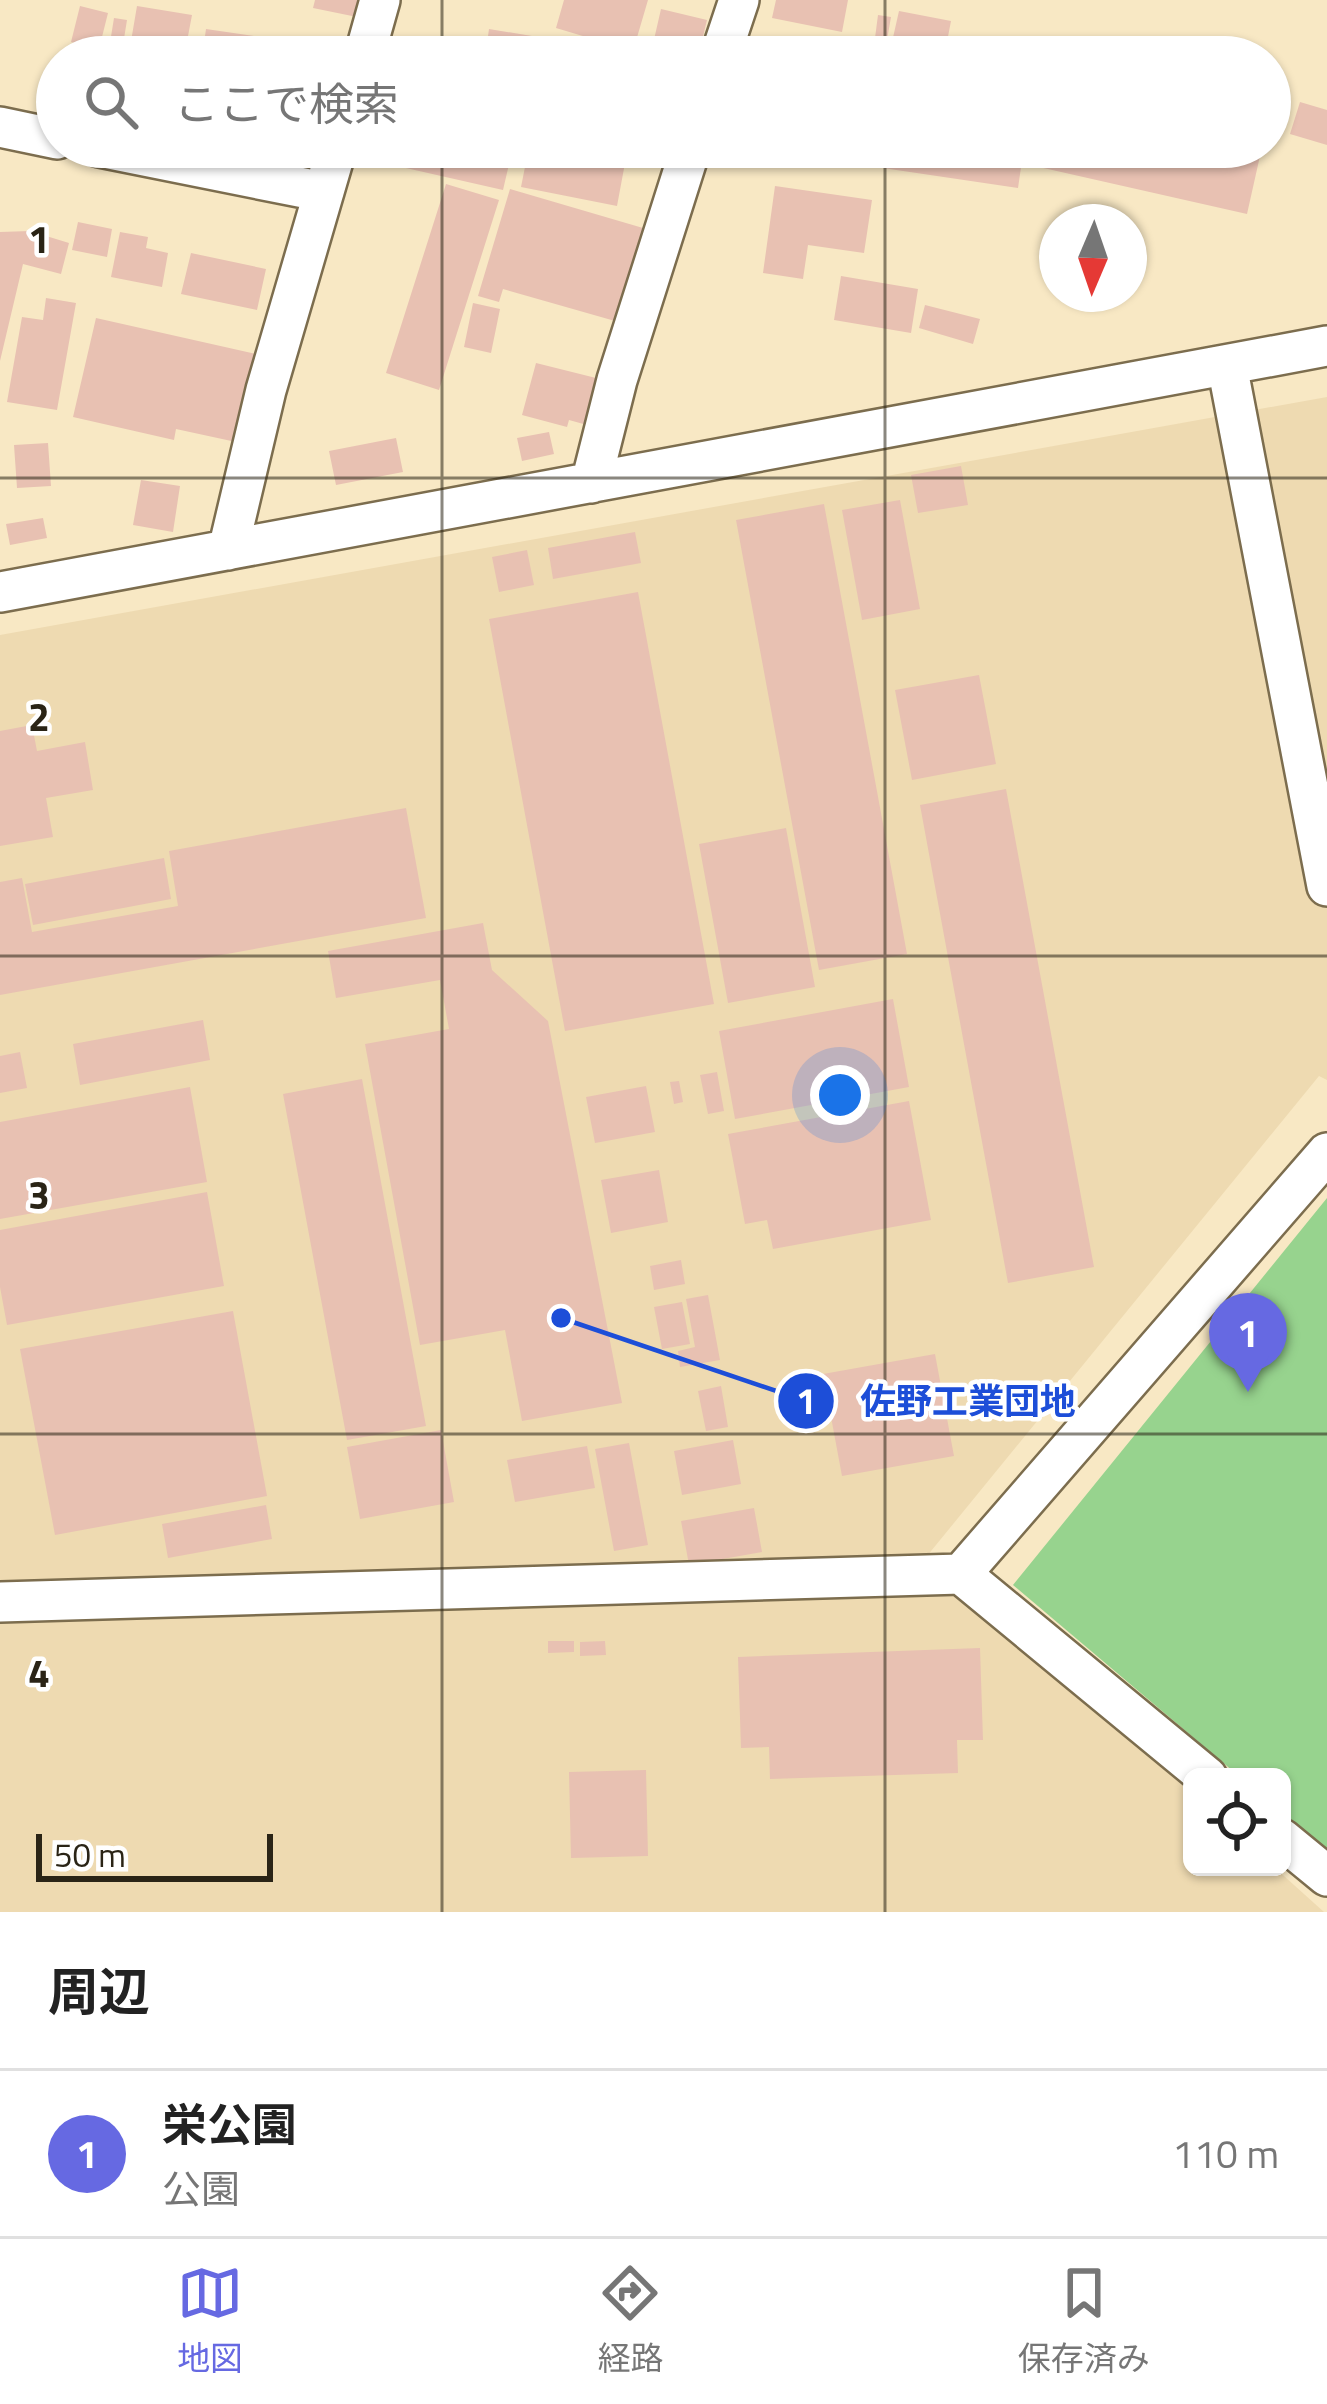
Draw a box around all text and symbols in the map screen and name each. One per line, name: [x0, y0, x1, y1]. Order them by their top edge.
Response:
search box: [36, 36, 1291, 168]
icon: search: [78, 69, 144, 135]
text: ここで検索: [174, 69, 399, 137]
north arrow: [1039, 204, 1147, 312]
text: 1: [28, 209, 50, 268]
text: 2: [28, 687, 50, 746]
your location: [810, 1065, 870, 1125]
text: 3: [28, 1165, 50, 1224]
pin: 1: [1209, 1293, 1287, 1392]
callout: 佐野工業団地: [776, 1365, 1100, 1437]
text: 1: [796, 1373, 816, 1428]
text: 佐野工業団地: [860, 1373, 1076, 1428]
text: 4: [28, 1643, 50, 1702]
map controls: [1183, 1768, 1291, 1876]
button: locate: [1183, 1768, 1291, 1876]
scale bar: [36, 1828, 273, 1881]
text: 50 m: [54, 1830, 126, 1880]
text: 周辺: [48, 1952, 150, 2030]
text: 栄公園: [162, 2090, 297, 2158]
text: 1: [76, 2124, 98, 2183]
text: 110 m: [1172, 2124, 1279, 2183]
text: 公園: [162, 2159, 240, 2218]
tab: 地図: [177, 2260, 243, 2383]
tab: 経路: [597, 2260, 663, 2383]
tab: 保存済み: [1018, 2260, 1150, 2383]

